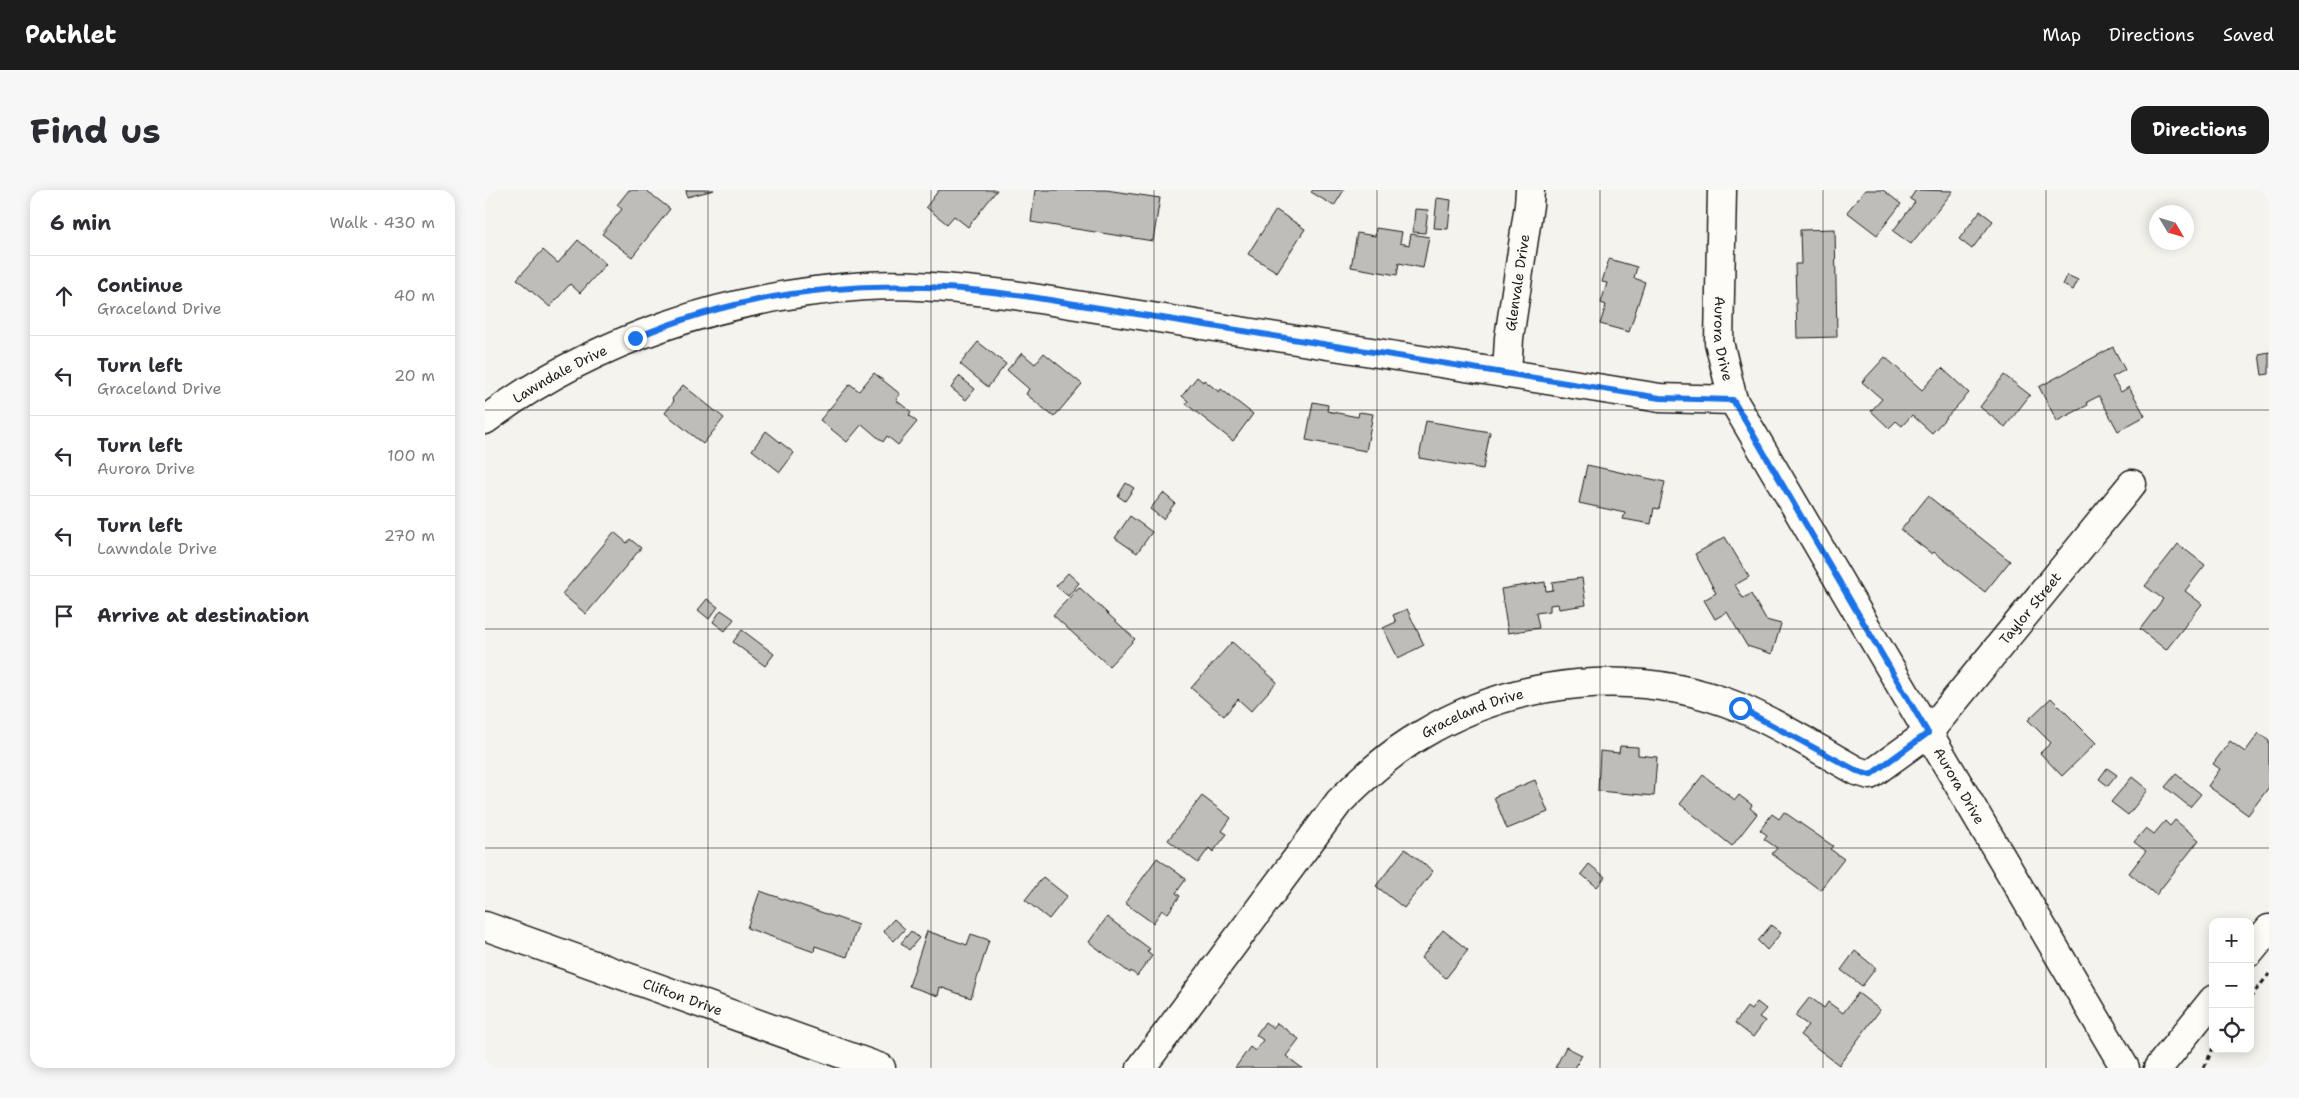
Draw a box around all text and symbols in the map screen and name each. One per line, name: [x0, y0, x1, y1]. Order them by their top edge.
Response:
text: Pathlet: [25, 19, 116, 51]
text: Map: [2043, 23, 2081, 47]
text: Directions: [2109, 23, 2195, 47]
text: Saved: [2223, 23, 2274, 47]
button: Directions: [2131, 106, 2269, 154]
text: Find us: [30, 107, 161, 154]
north arrow: [2149, 205, 2194, 250]
text: 6 min: [50, 209, 111, 237]
text: Walk · 430 m: [329, 212, 435, 233]
street label: Glenvale Drive: [1501, 233, 1534, 332]
text: Continue: [97, 273, 183, 298]
icon: ahead: [50, 282, 78, 310]
text: 40 m: [393, 285, 435, 306]
street label: Aurora Drive: [1710, 296, 1737, 383]
text: Graceland Drive: [97, 298, 222, 319]
route end: [624, 327, 647, 350]
street label: Lawndale Drive: [509, 341, 610, 407]
text: Turn left: [97, 353, 183, 378]
icon: left: [50, 362, 78, 390]
text: 20 m: [394, 365, 435, 386]
text: Graceland Drive: [97, 378, 222, 399]
text: Turn left: [97, 433, 183, 458]
icon: left: [50, 442, 78, 470]
text: 100 m: [387, 445, 435, 466]
text: Aurora Drive: [97, 458, 195, 479]
text: Turn left: [97, 513, 183, 538]
icon: left: [50, 522, 78, 550]
text: 270 m: [384, 525, 435, 546]
text: Lawndale Drive: [97, 538, 217, 559]
street label: Taylor Street: [1995, 568, 2065, 648]
icon: arrive: [50, 602, 78, 630]
text: Arrive at destination: [97, 603, 309, 628]
street label: Graceland Drive: [1418, 684, 1525, 742]
route start: [1729, 697, 1752, 720]
street label: Aurora Drive: [1930, 744, 1989, 827]
map controls: [2209, 918, 2254, 1053]
button: +: [2209, 918, 2254, 963]
button: −: [2209, 963, 2254, 1008]
street label: Clifton Drive: [640, 974, 725, 1019]
button: locate: [2209, 1008, 2254, 1053]

